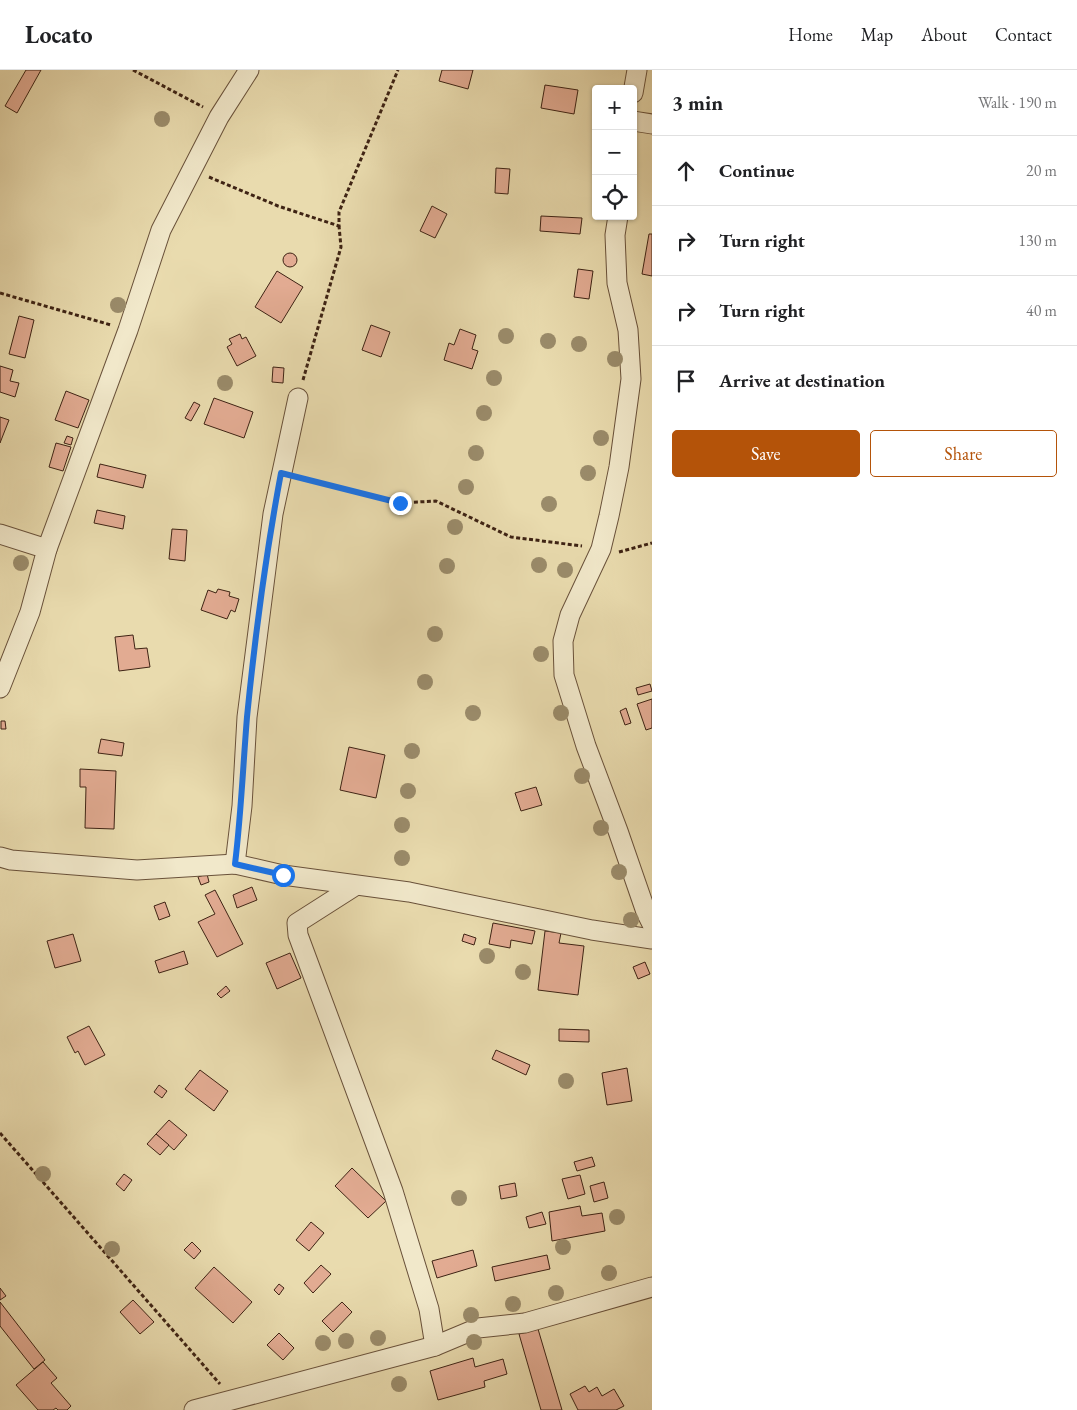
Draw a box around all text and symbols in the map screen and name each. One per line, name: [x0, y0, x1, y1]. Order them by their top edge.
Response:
text: Locato: [25, 19, 93, 50]
text: Home: [788, 23, 833, 46]
text: Map: [861, 23, 893, 46]
text: About: [921, 23, 967, 46]
text: Contact: [995, 23, 1052, 46]
map controls: [592, 85, 637, 220]
button: +: [592, 85, 637, 130]
text: 3 min: [672, 89, 723, 116]
text: Walk · 190 m: [978, 92, 1057, 113]
button: −: [592, 130, 637, 175]
icon: ahead: [672, 157, 700, 185]
text: Continue: [719, 158, 794, 183]
text: 20 m: [1026, 160, 1057, 181]
button: locate: [592, 175, 637, 220]
icon: right: [672, 227, 700, 255]
text: Turn right: [719, 228, 805, 253]
text: 130 m: [1018, 230, 1057, 251]
icon: right: [672, 297, 700, 325]
text: Turn right: [719, 298, 805, 323]
text: 40 m: [1026, 300, 1057, 321]
icon: arrive: [672, 367, 700, 395]
text: Arrive at destination: [719, 368, 885, 393]
button: Save: [672, 430, 860, 477]
button: Share: [870, 430, 1057, 477]
route end: [389, 492, 412, 515]
route start: [272, 864, 295, 887]

